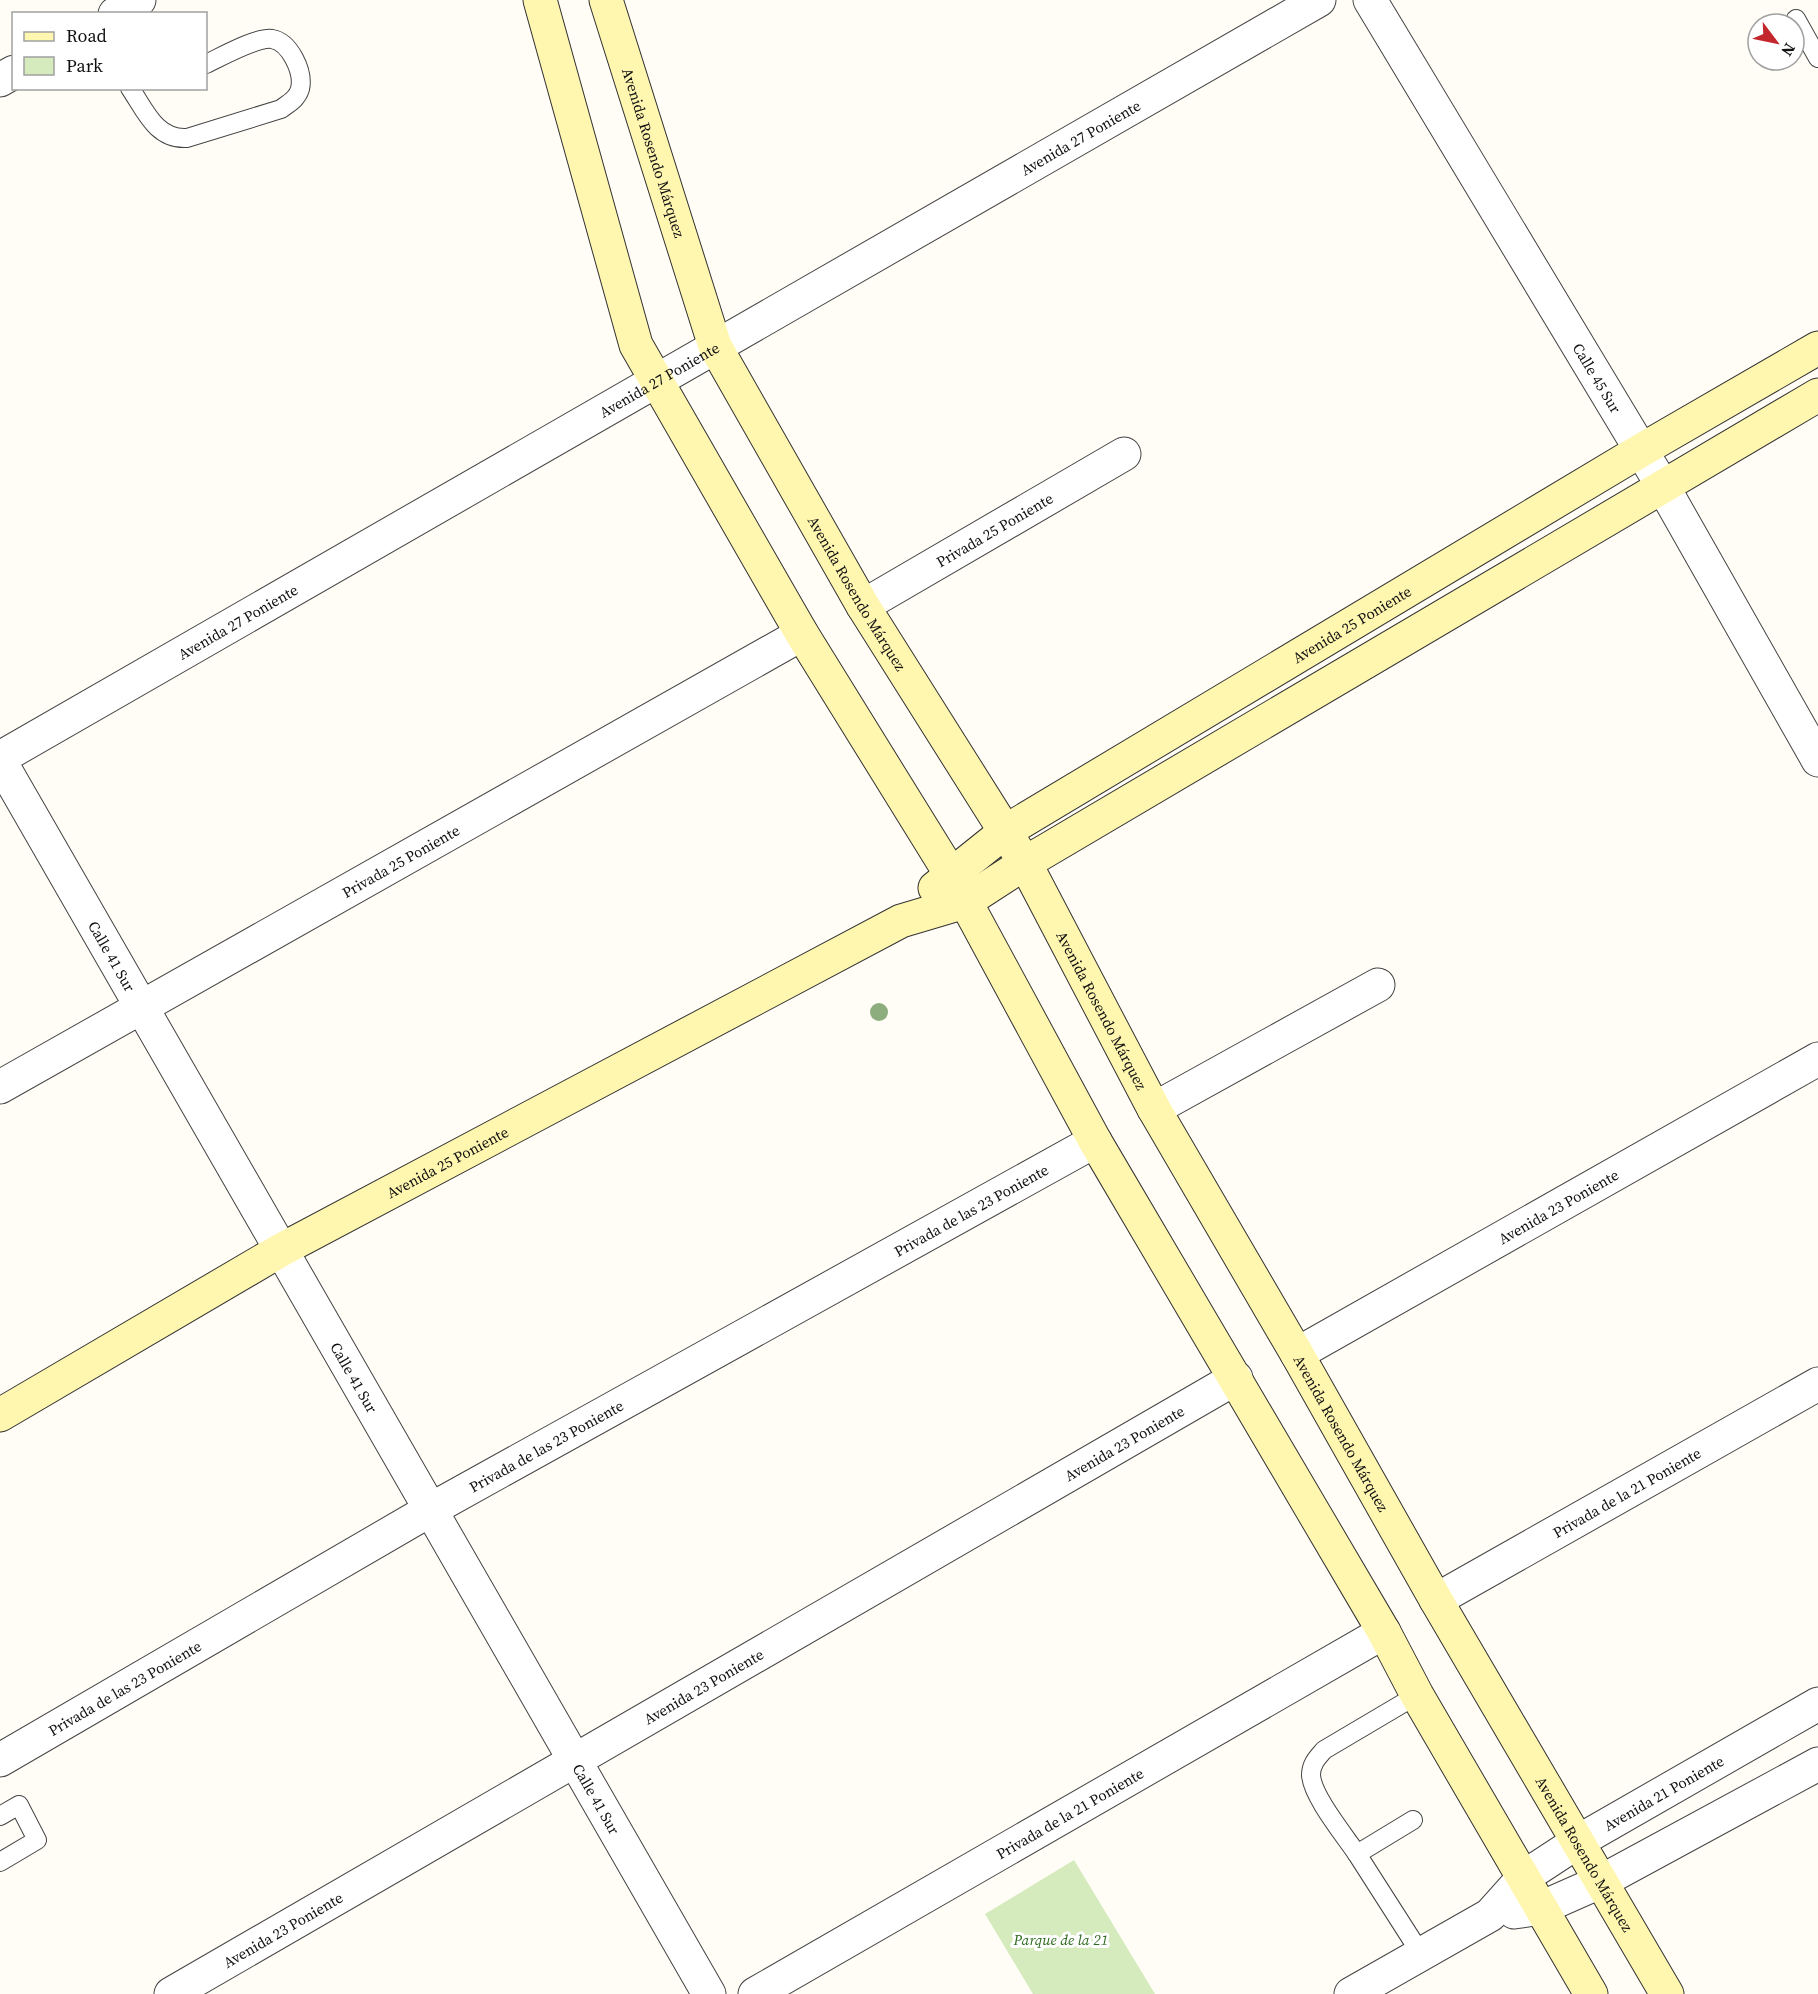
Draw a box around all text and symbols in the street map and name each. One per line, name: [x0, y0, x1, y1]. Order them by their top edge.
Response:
legend: [12, 12, 207, 90]
north arrow: [1746, 12, 1806, 72]
text: Road: [66, 23, 107, 48]
text: N: [1776, 39, 1801, 61]
text: Park: [66, 53, 103, 78]
street label: Avenida Rosendo Márquez: [617, 65, 691, 240]
street label: Avenida 27 Poniente: [1016, 94, 1144, 180]
street label: Avenida 27 Poniente: [595, 336, 723, 422]
street label: Calle 45 Sur: [1568, 339, 1627, 417]
street label: Privada 25 Poniente: [932, 487, 1057, 572]
street label: Avenida Rosendo Márquez: [803, 512, 912, 675]
street label: Avenida 27 Poniente: [174, 579, 302, 664]
street label: Avenida 25 Poniente: [1288, 580, 1415, 668]
street label: Privada 25 Poniente: [338, 819, 463, 902]
street label: Calle 41 Sur: [84, 917, 141, 996]
street label: Avenida Rosendo Márquez: [1052, 927, 1153, 1094]
street label: Avenida 25 Poniente: [383, 1121, 512, 1203]
street label: Privada de las 23 Poniente: [890, 1158, 1052, 1261]
street label: Avenida 23 Poniente: [1494, 1164, 1622, 1249]
street label: Calle 41 Sur: [326, 1338, 383, 1417]
street label: Avenida Rosendo Márquez: [1289, 1351, 1394, 1515]
street label: Privada de las 23 Poniente: [465, 1394, 627, 1497]
street label: Avenida 23 Poniente: [1060, 1400, 1188, 1486]
street label: Privada de la 21 Poniente: [1549, 1442, 1705, 1542]
street label: Privada de las 23 Poniente: [44, 1635, 205, 1740]
street label: Avenida 23 Poniente: [640, 1643, 767, 1729]
street label: Avenida 21 Poniente: [1600, 1750, 1728, 1835]
street label: Calle 41 Sur: [568, 1759, 626, 1838]
street label: Privada de la 21 Poniente: [992, 1762, 1148, 1864]
street label: Avenida Rosendo Márquez: [1531, 1772, 1639, 1936]
street label: Avenida 23 Poniente: [219, 1886, 347, 1972]
park label: Parque de la 21: [1012, 1929, 1109, 1950]

